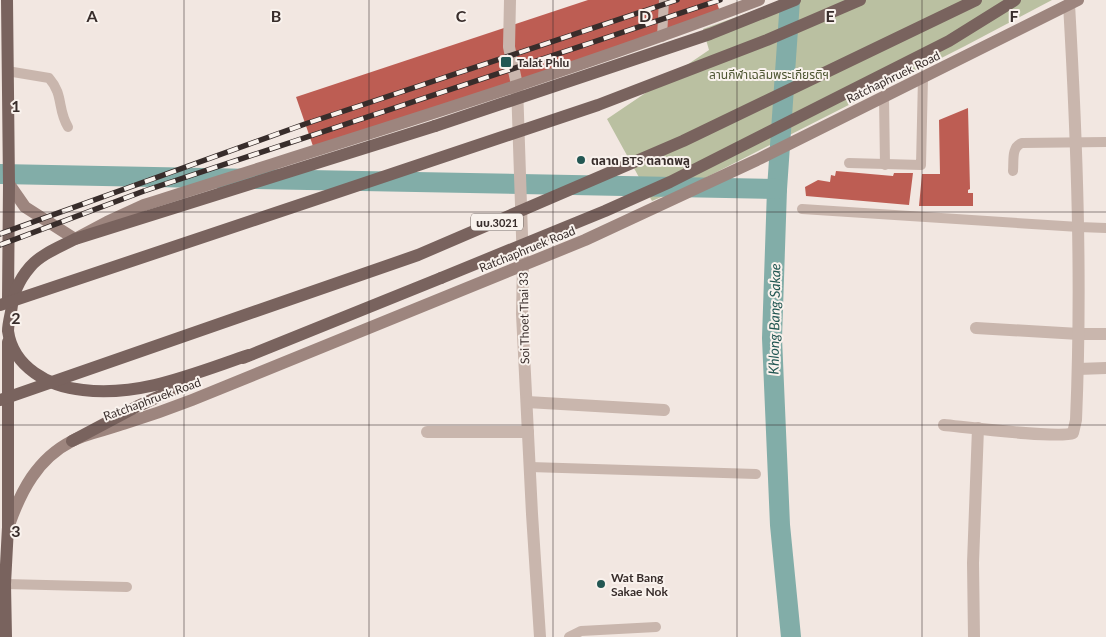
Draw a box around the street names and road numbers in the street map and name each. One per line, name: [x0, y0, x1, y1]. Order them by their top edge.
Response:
street label: Ratchaphruek Road: [844, 48, 942, 106]
road number: นบ.3021: [471, 213, 523, 230]
street label: Ratchaphruek Road: [477, 223, 577, 275]
street label: Soi Thoet Thai 33: [516, 272, 532, 364]
street label: Ratchaphruek Road: [101, 374, 203, 424]

